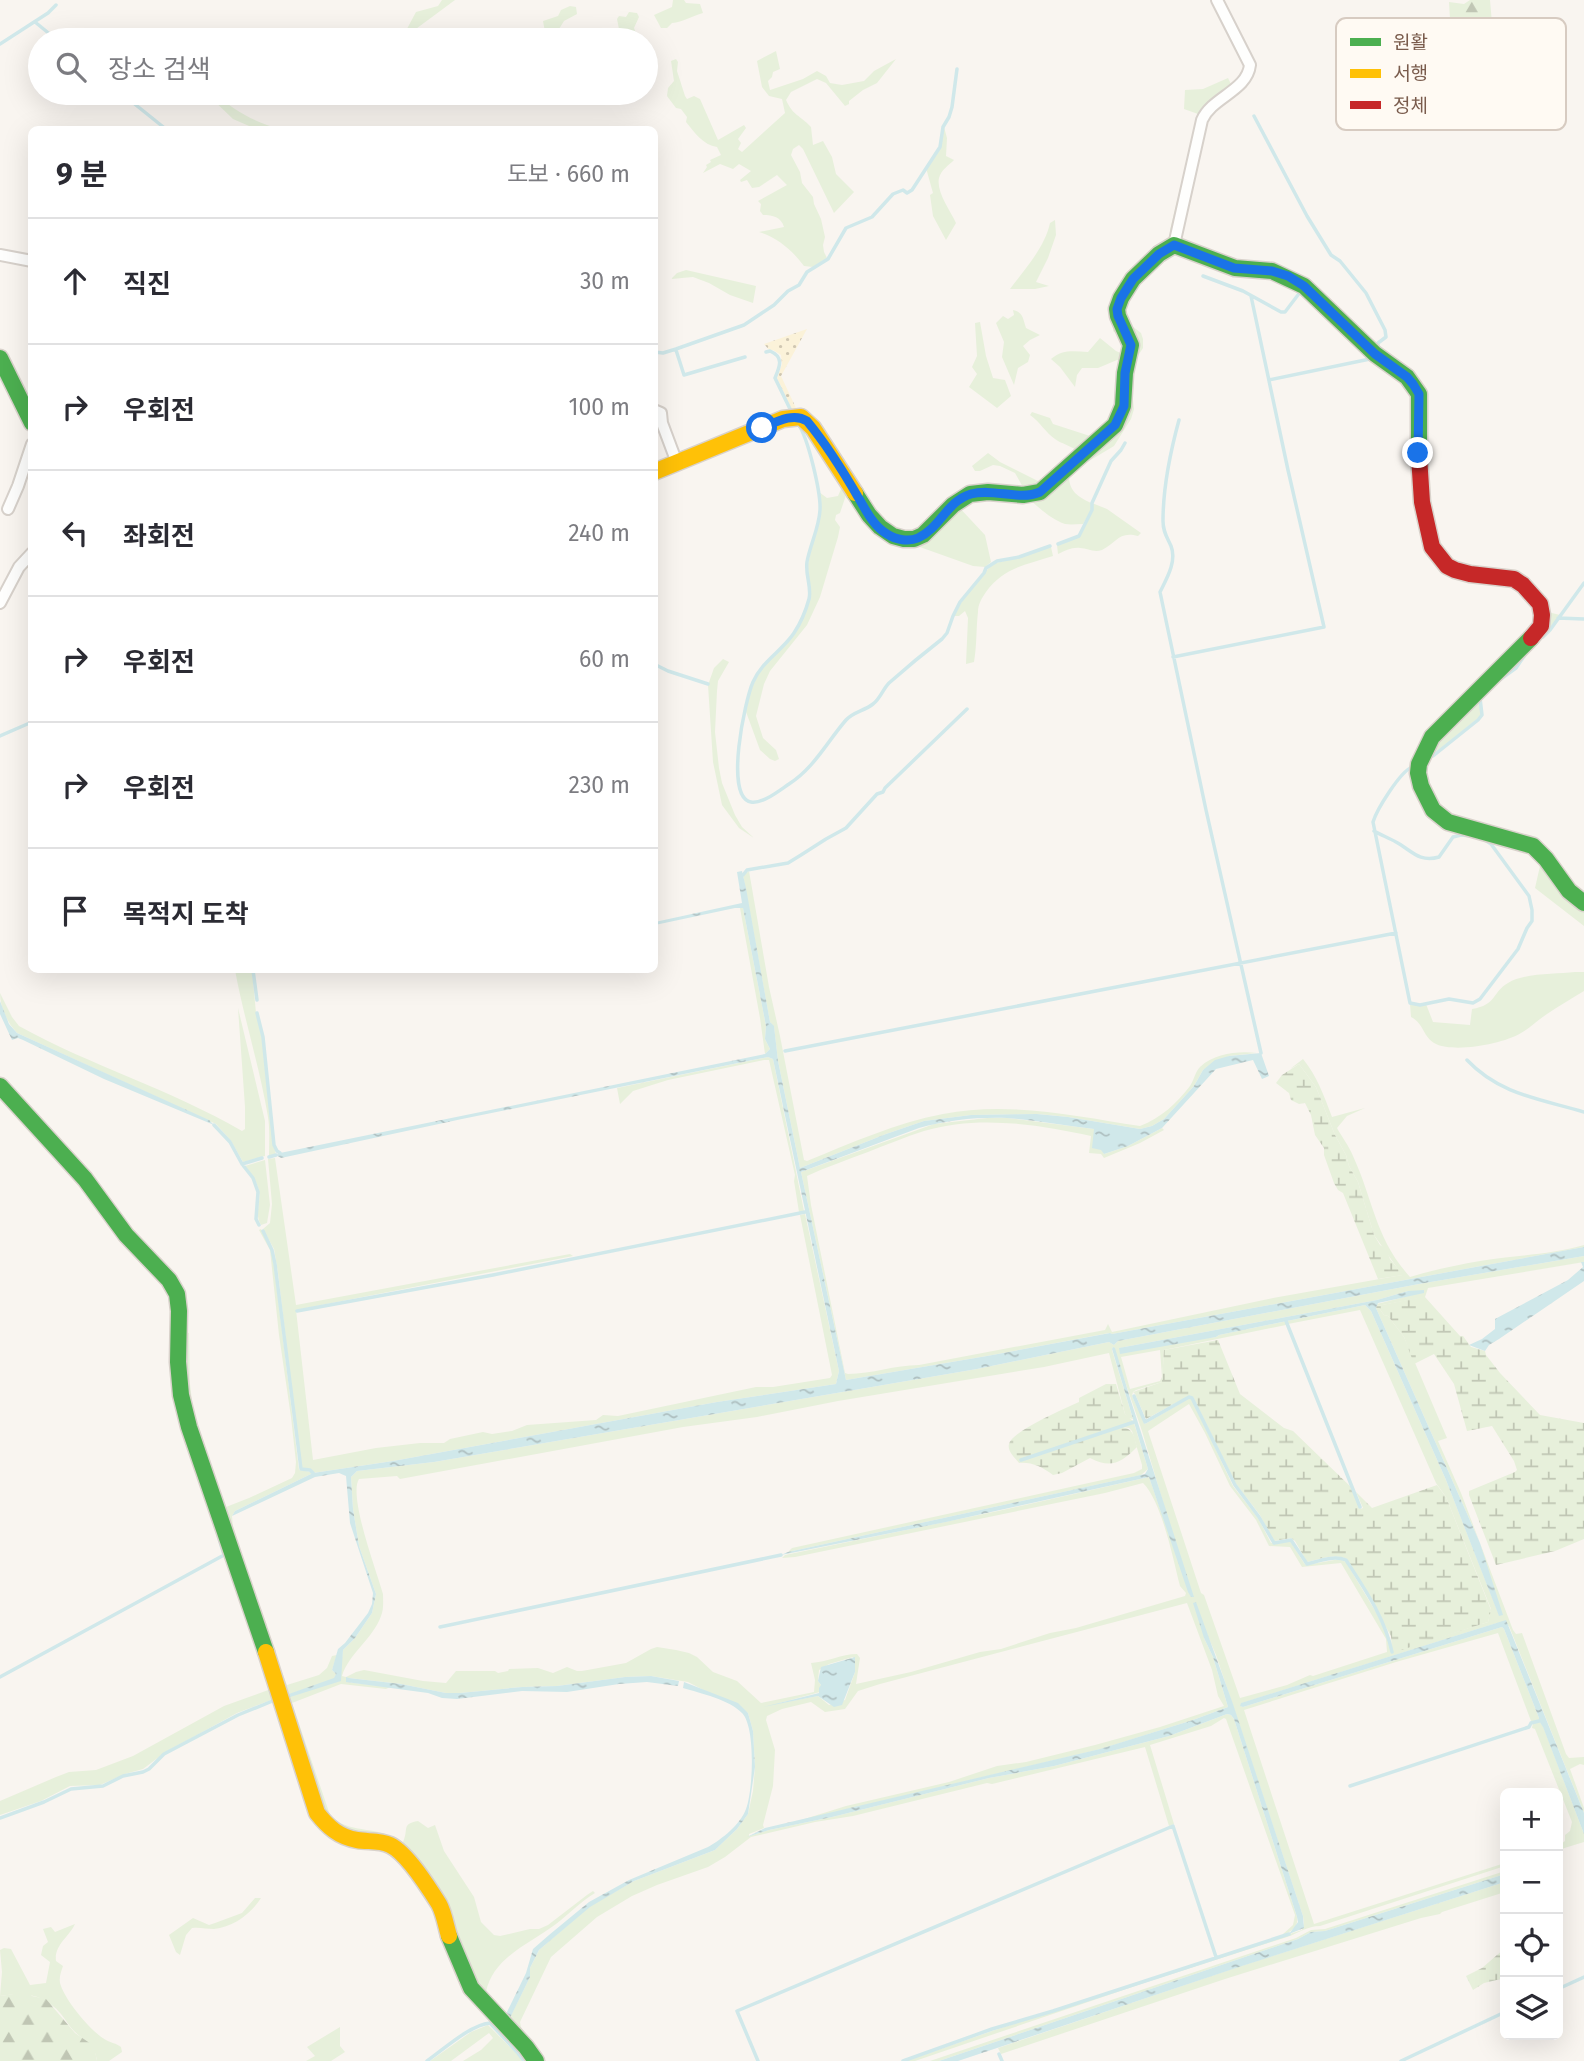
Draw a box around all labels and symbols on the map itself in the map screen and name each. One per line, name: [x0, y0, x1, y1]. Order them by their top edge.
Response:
legend: [1336, 18, 1566, 130]
text: 원활: [1393, 31, 1428, 54]
text: 서행: [1393, 62, 1428, 85]
text: 정체: [1393, 94, 1428, 117]
route start: [746, 412, 777, 443]
route end: [1402, 437, 1433, 468]

